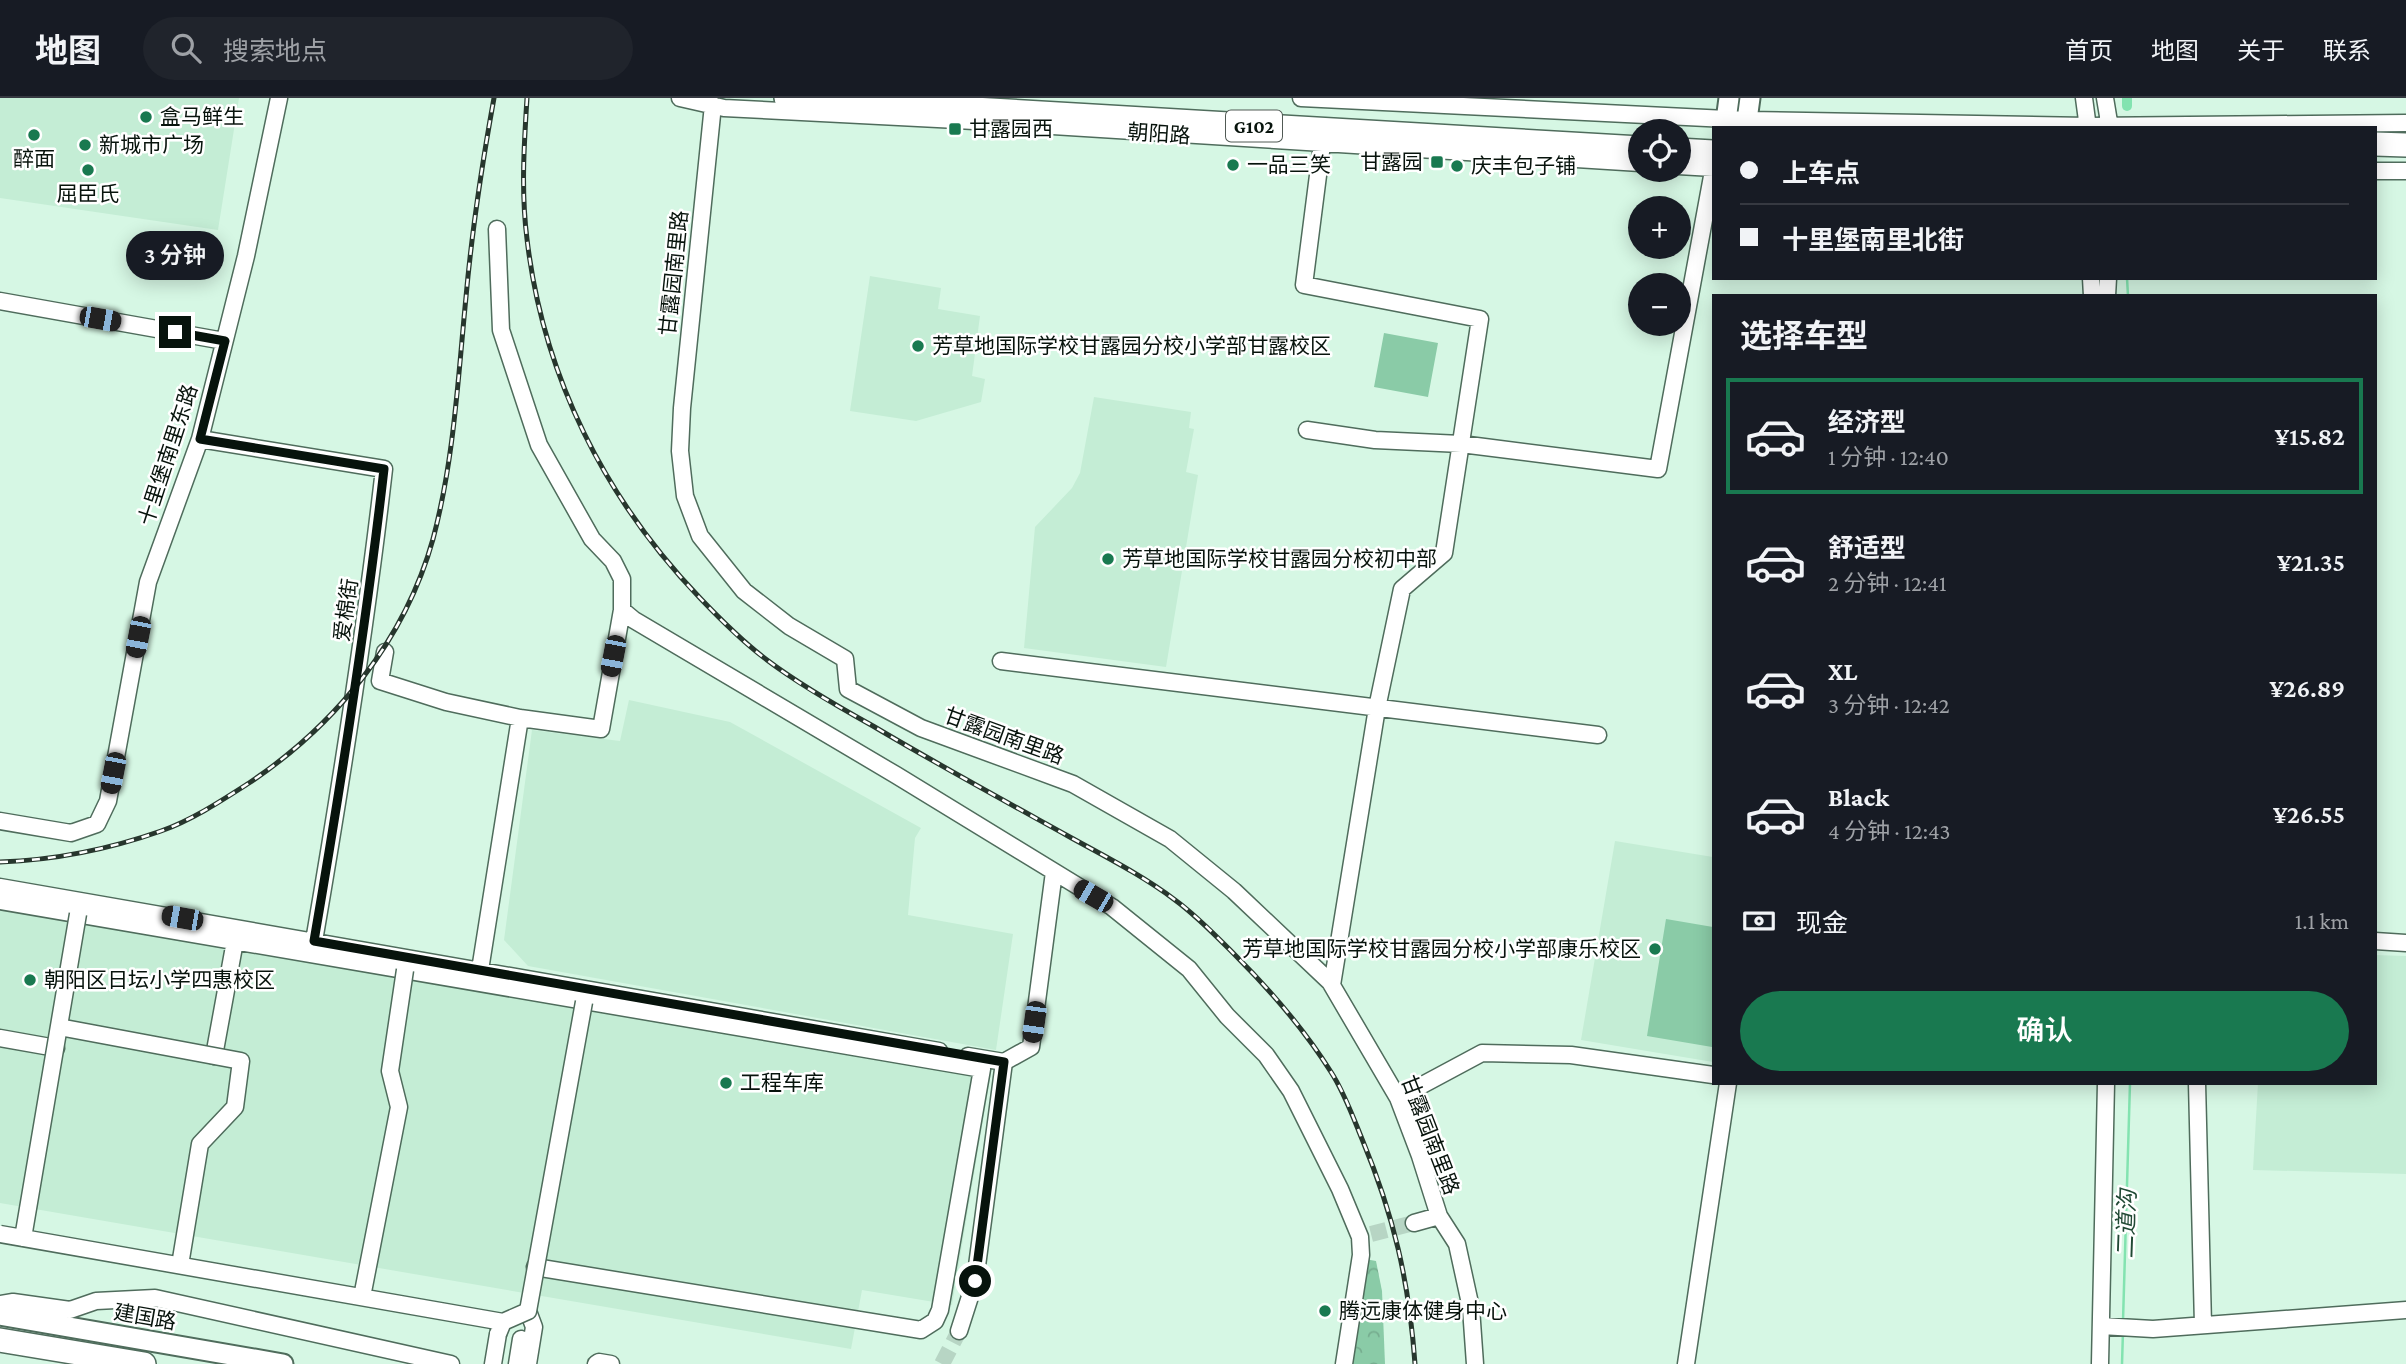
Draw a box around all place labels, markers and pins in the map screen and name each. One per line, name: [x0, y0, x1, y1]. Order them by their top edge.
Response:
place label: 盒马鲜生: [160, 105, 244, 129]
marker: 盒马鲜生: [138, 109, 154, 125]
place label: 甘露园西: [969, 117, 1053, 141]
marker: 甘露园西: [947, 121, 963, 137]
marker: 醉面: [26, 127, 42, 143]
place label: 新城市广场: [99, 133, 204, 157]
marker: 新城市广场: [77, 137, 93, 153]
place label: 醉面: [13, 147, 55, 171]
place label: 甘露园: [1360, 150, 1423, 174]
place label: 一品三笑: [1247, 153, 1331, 177]
marker: 甘露园: [1429, 154, 1445, 170]
place label: 庆丰包子铺: [1471, 154, 1576, 178]
marker: 一品三笑: [1225, 157, 1241, 173]
marker: 庆丰包子铺: [1449, 158, 1465, 174]
marker: 屈臣氏: [80, 162, 96, 178]
place label: 屈臣氏: [57, 182, 120, 206]
place label: 芳草地国际学校甘露园分校小学部甘露校区: [932, 334, 1331, 358]
marker: 芳草地国际学校甘露园分校小学部甘露校区: [910, 338, 926, 354]
place label: 芳草地国际学校甘露园分校初中部: [1122, 547, 1437, 571]
marker: 芳草地国际学校甘露园分校初中部: [1100, 551, 1116, 567]
place label: 芳草地国际学校甘露园分校小学部康乐校区: [1242, 937, 1641, 961]
marker: 芳草地国际学校甘露园分校小学部康乐校区: [1647, 941, 1663, 957]
place label: 朝阳区日坛小学四惠校区: [44, 968, 275, 992]
marker: 朝阳区日坛小学四惠校区: [22, 972, 38, 988]
place label: 工程车库: [740, 1071, 824, 1095]
marker: 工程车库: [718, 1075, 734, 1091]
place label: 腾远康体健身中心: [1339, 1299, 1507, 1323]
marker: 腾远康体健身中心: [1317, 1303, 1333, 1319]

